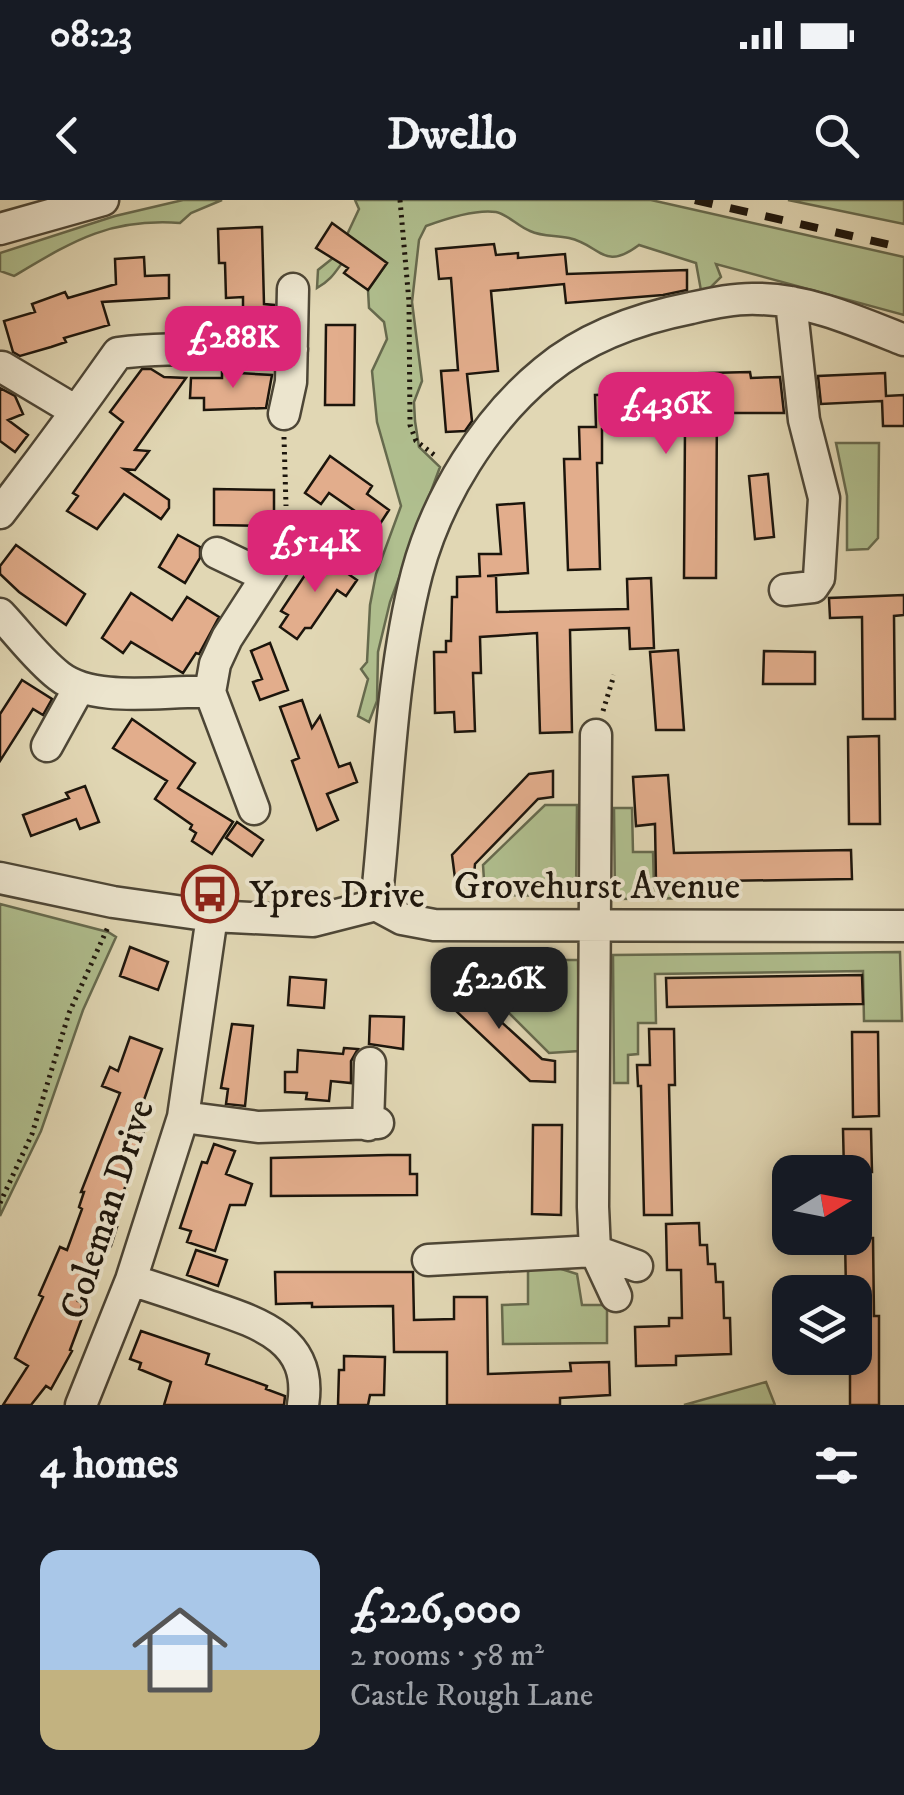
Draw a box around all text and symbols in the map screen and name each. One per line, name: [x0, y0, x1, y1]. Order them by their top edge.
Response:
text: 08:23: [50, 11, 132, 59]
text: Dwello: [387, 107, 517, 163]
icon: back: [40, 108, 95, 163]
icon: search: [809, 108, 864, 163]
pin: £288K: [163, 306, 303, 391]
text: £288K: [187, 318, 279, 358]
pin: £436K: [596, 372, 736, 457]
text: £436K: [620, 384, 712, 424]
pin: £514K: [245, 510, 385, 595]
text: £514K: [270, 522, 360, 562]
street label: Grovehurst Avenue: [454, 863, 740, 911]
bus stop icon: Ypres Drive: [180, 864, 240, 924]
place label: Ypres Drive: [249, 872, 425, 920]
pin: £226K: [429, 947, 569, 1032]
text: £226K: [453, 959, 545, 999]
street label: Coleman Drive: [50, 1094, 166, 1325]
north arrow: [772, 1155, 872, 1255]
map controls: [772, 1155, 872, 1375]
button: layers: [772, 1275, 872, 1375]
icon: filters: [809, 1438, 864, 1493]
text: 4 homes: [40, 1439, 178, 1491]
text: £226,000: [350, 1584, 521, 1636]
icon: home: [120, 1590, 240, 1710]
text: 2 rooms · 58 m²: [350, 1636, 544, 1676]
text: Castle Rough Lane: [350, 1676, 593, 1716]

